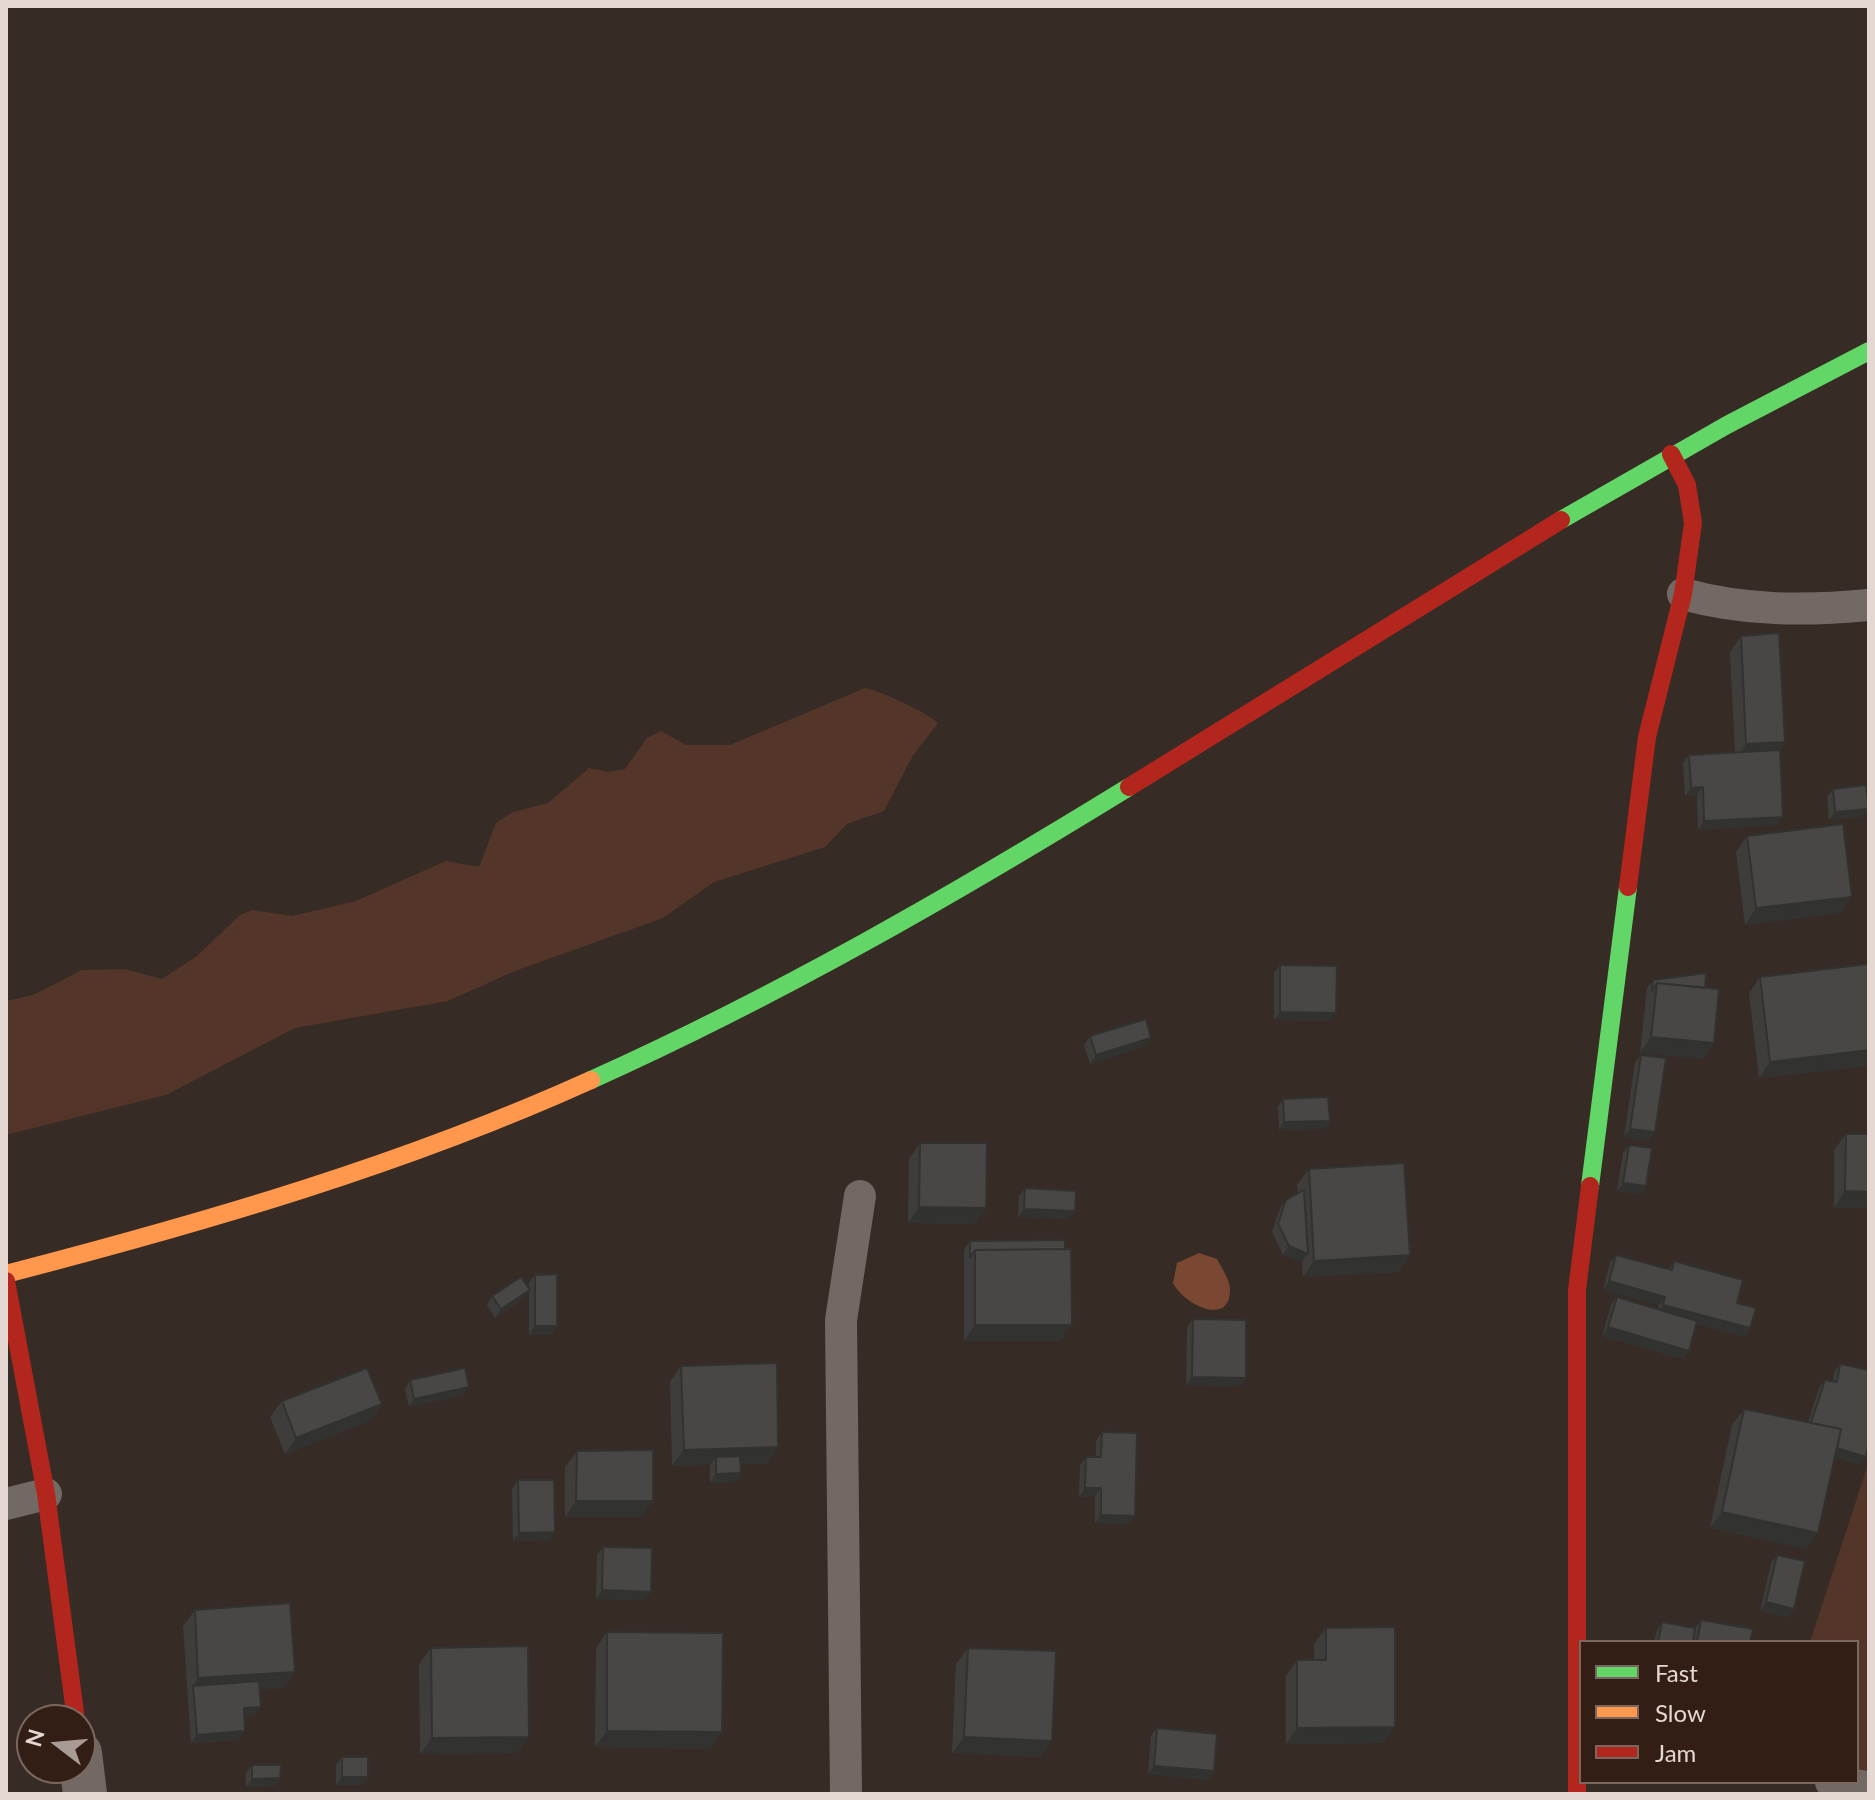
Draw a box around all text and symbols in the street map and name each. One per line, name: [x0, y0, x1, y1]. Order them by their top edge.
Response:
legend: [1579, 1640, 1859, 1784]
text: Fast: [1655, 1658, 1698, 1687]
text: Slow: [1655, 1698, 1706, 1727]
north arrow: [16, 1704, 96, 1784]
text: N: [19, 1726, 50, 1750]
text: Jam: [1655, 1738, 1696, 1767]

